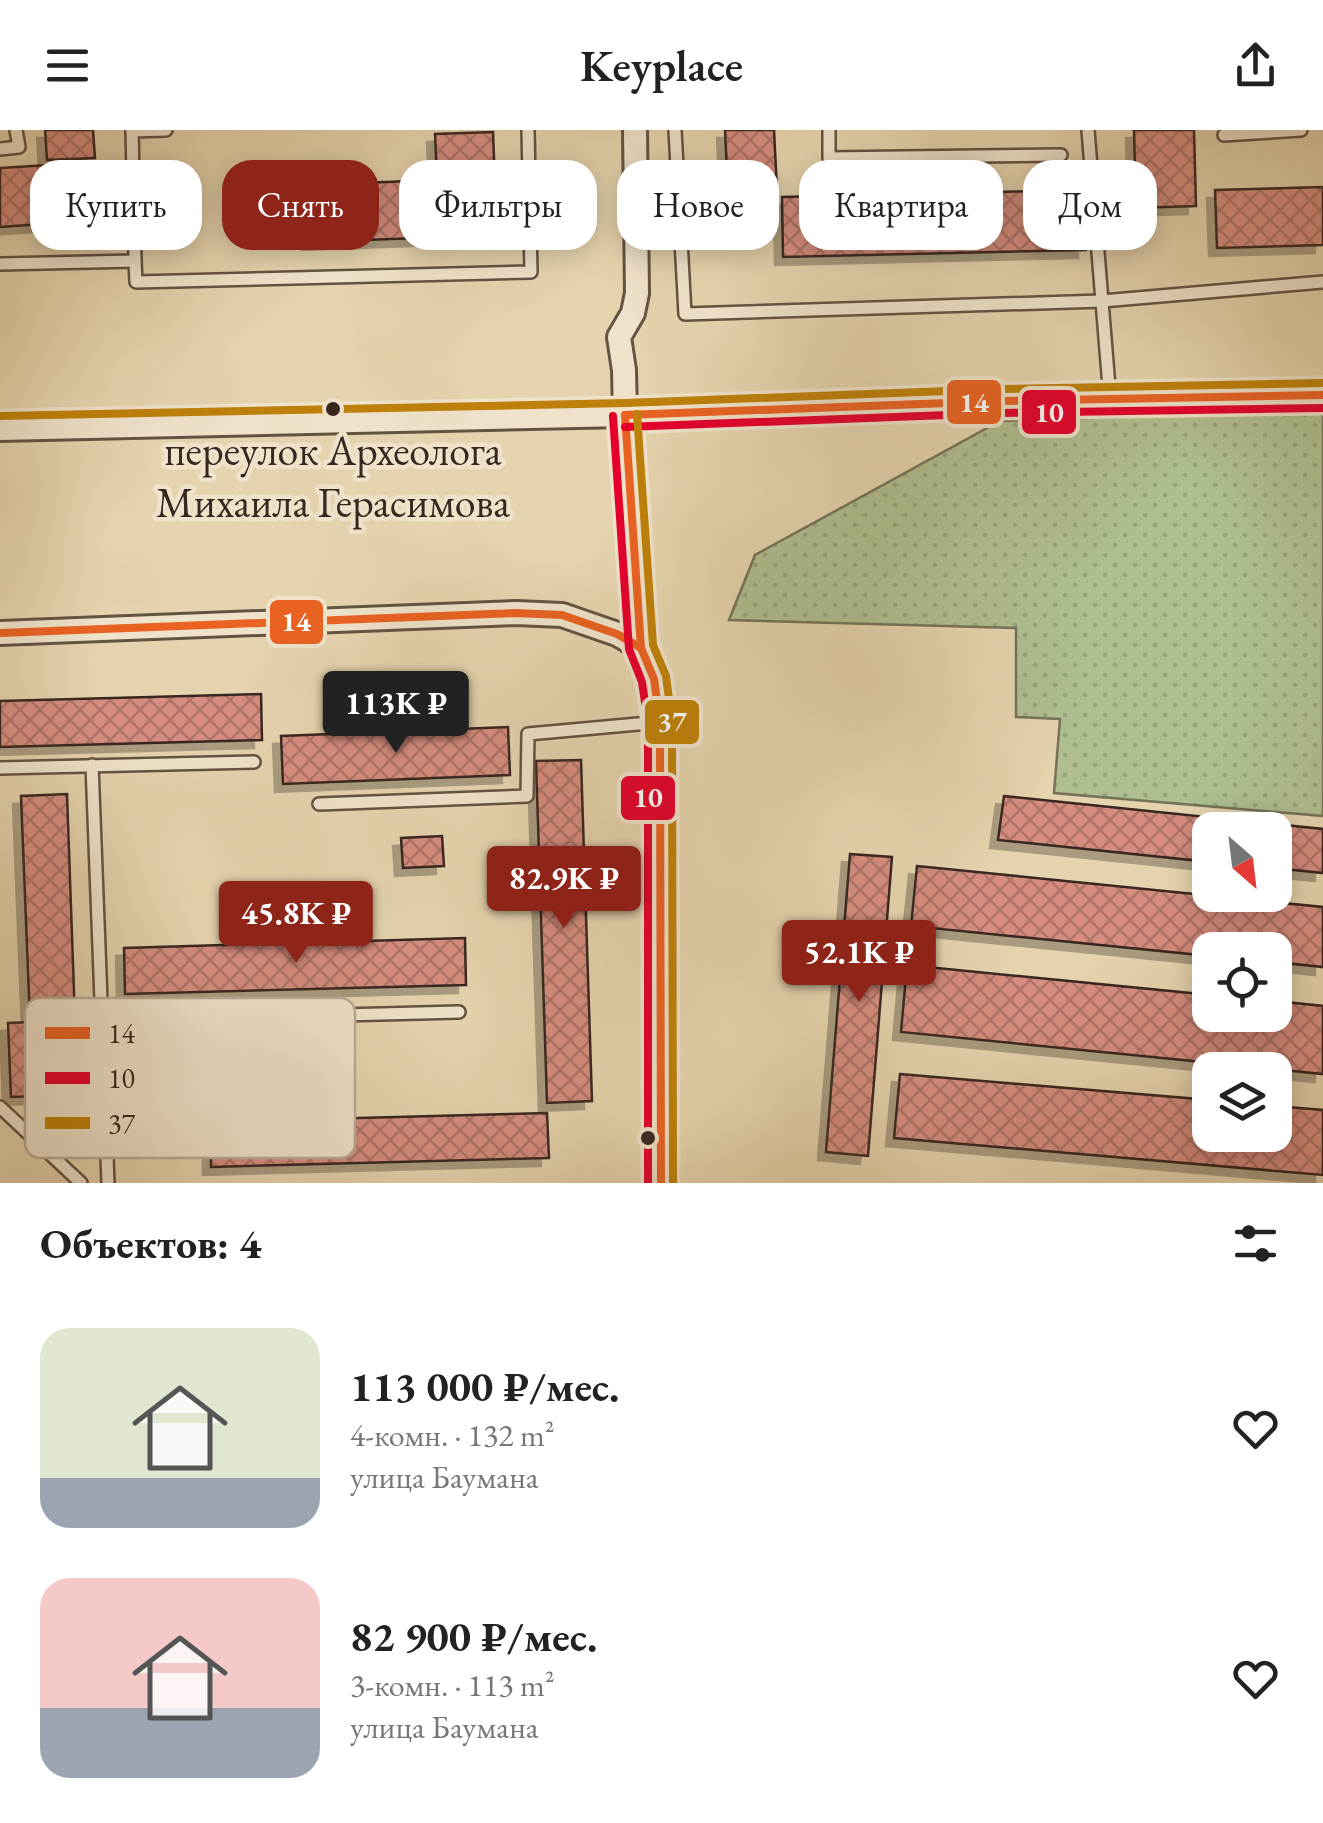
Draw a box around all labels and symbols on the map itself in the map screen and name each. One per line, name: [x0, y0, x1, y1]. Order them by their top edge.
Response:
line badge: 14: [945, 378, 1003, 426]
text: 14: [959, 384, 990, 420]
line badge: 10: [1020, 388, 1078, 436]
text: 10: [1034, 394, 1064, 430]
marker: переулок Археолога Михаила Герасимова: [323, 399, 343, 419]
place label: переулок Археолога Михаила Герасимова: [156, 423, 510, 530]
line badge: 14: [268, 598, 325, 646]
text: 14: [281, 603, 312, 639]
pin: 113K ₽: [315, 671, 477, 756]
line badge: 37: [643, 698, 701, 746]
text: 37: [657, 703, 687, 739]
line badge: 10: [619, 774, 677, 822]
text: 10: [633, 779, 663, 815]
north arrow: [1192, 812, 1292, 912]
pin: 82.9K ₽: [472, 846, 656, 931]
pin: 45.8K ₽: [204, 881, 388, 966]
pin: 52.1K ₽: [767, 920, 951, 1005]
legend: [25, 998, 355, 1158]
text: 14: [108, 1015, 135, 1051]
text: 10: [108, 1060, 135, 1096]
text: 37: [108, 1105, 135, 1141]
unlabelled marker: [638, 1128, 658, 1148]

